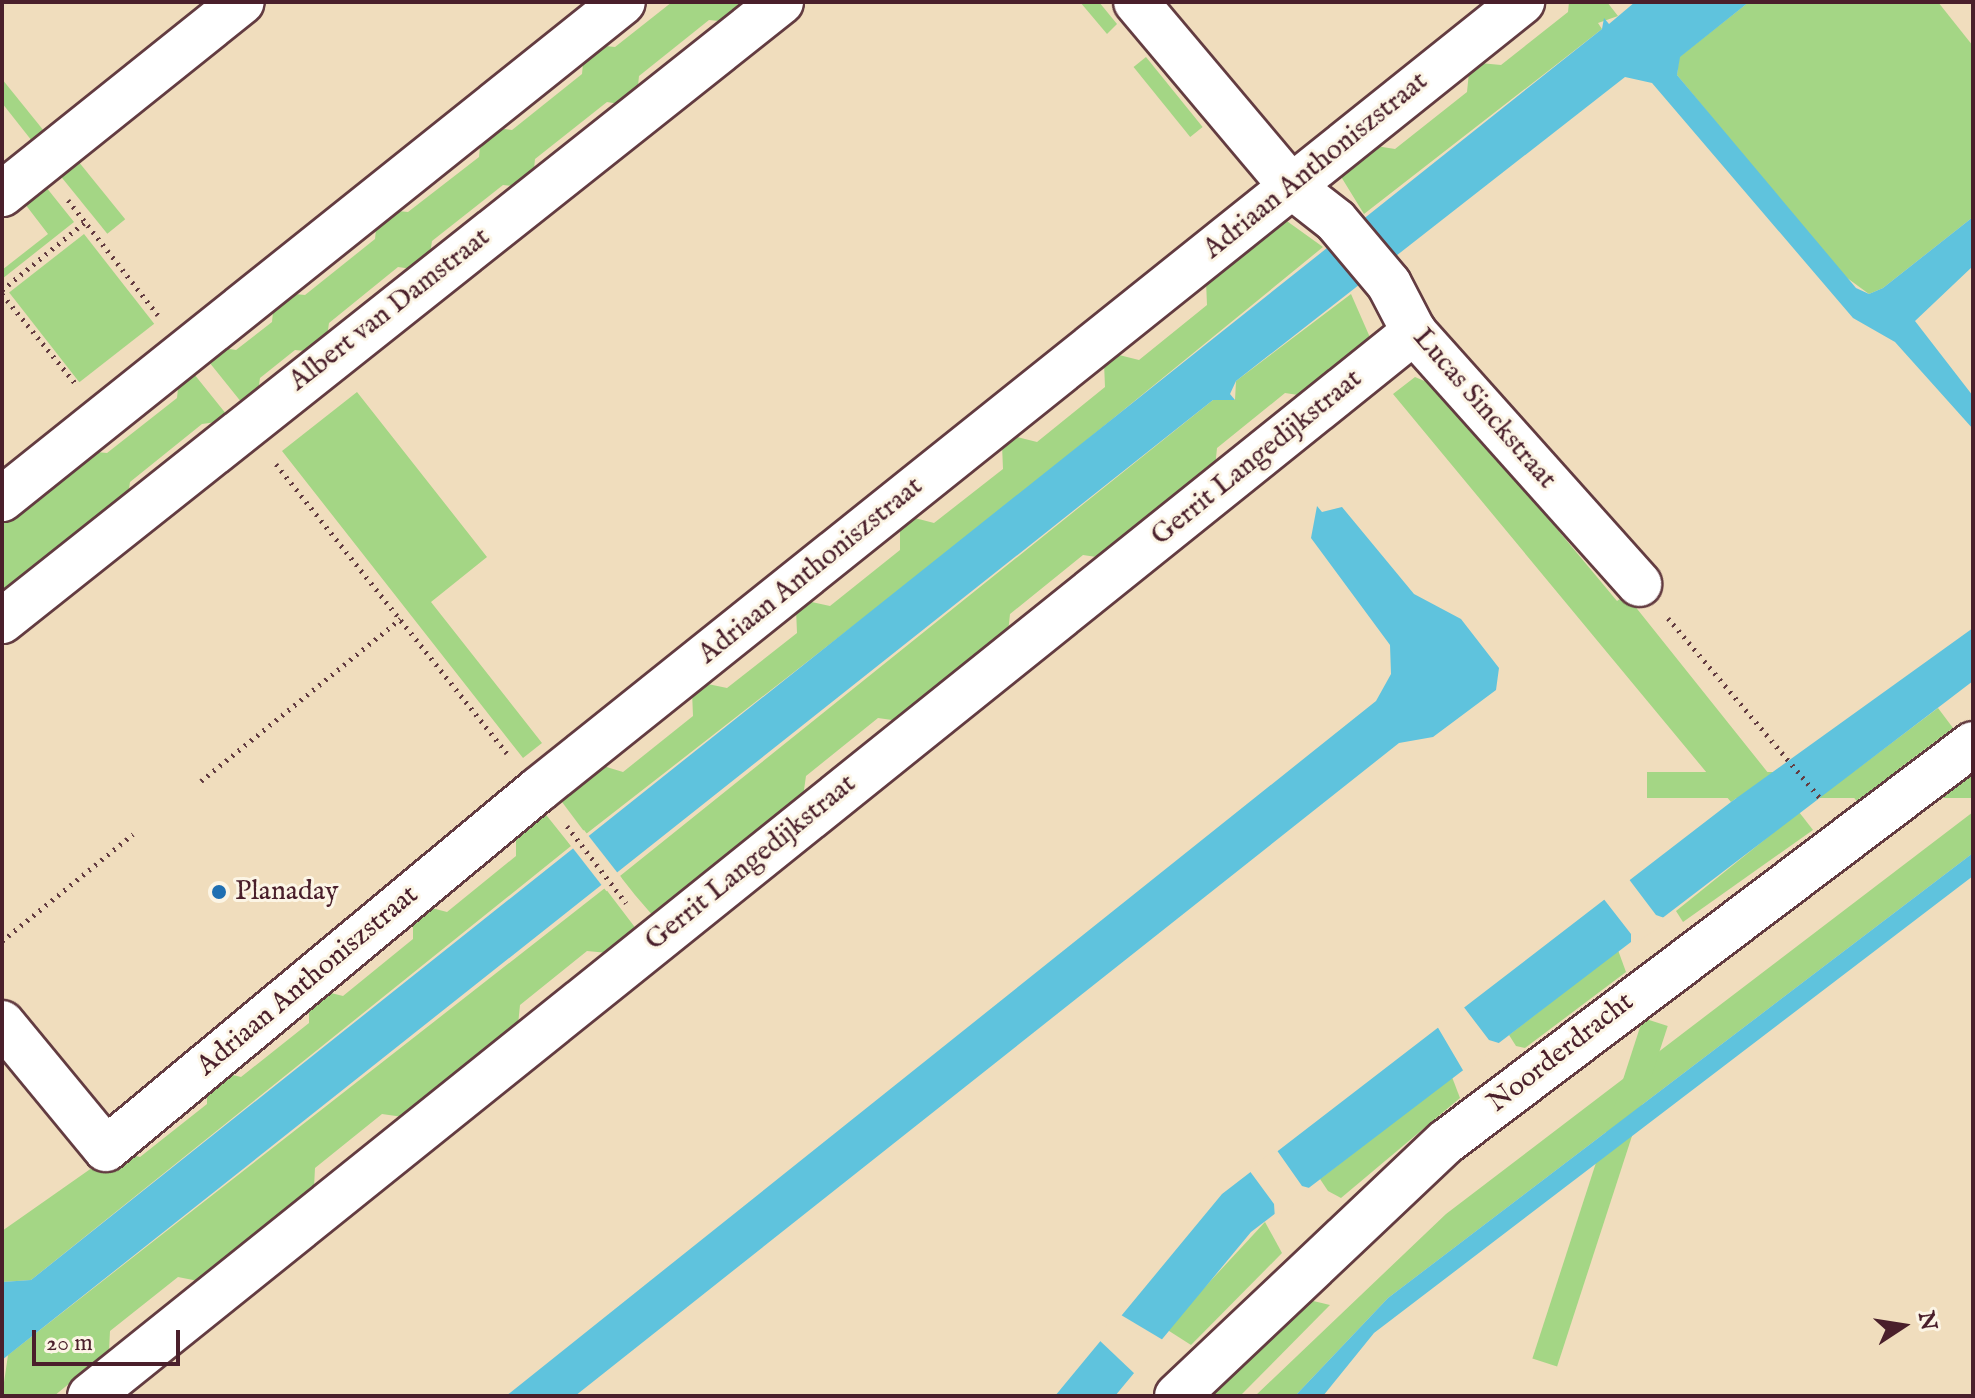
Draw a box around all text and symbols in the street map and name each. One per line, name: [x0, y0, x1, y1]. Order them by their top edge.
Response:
street label: Adriaan Anthoniszstraat: [1197, 65, 1435, 267]
street label: Albert van Damstraat: [283, 221, 497, 399]
street label: Lucas Sinckstraat: [1405, 322, 1563, 496]
street label: Gerrit Langedijkstraat: [1145, 363, 1369, 553]
street label: Adriaan Anthoniszstraat: [692, 470, 930, 672]
street label: Gerrit Langedijkstraat: [639, 768, 863, 958]
place label: Planaday: [235, 875, 339, 909]
street label: Adriaan Anthoniszstraat: [190, 879, 426, 1083]
marker: Planaday: [210, 883, 228, 901]
street label: Noorderdracht: [1481, 986, 1641, 1120]
north arrow: [1863, 1286, 1943, 1366]
text: N: [1911, 1309, 1942, 1333]
scale bar: [36, 1314, 184, 1364]
text: 20 m: [46, 1328, 93, 1359]

